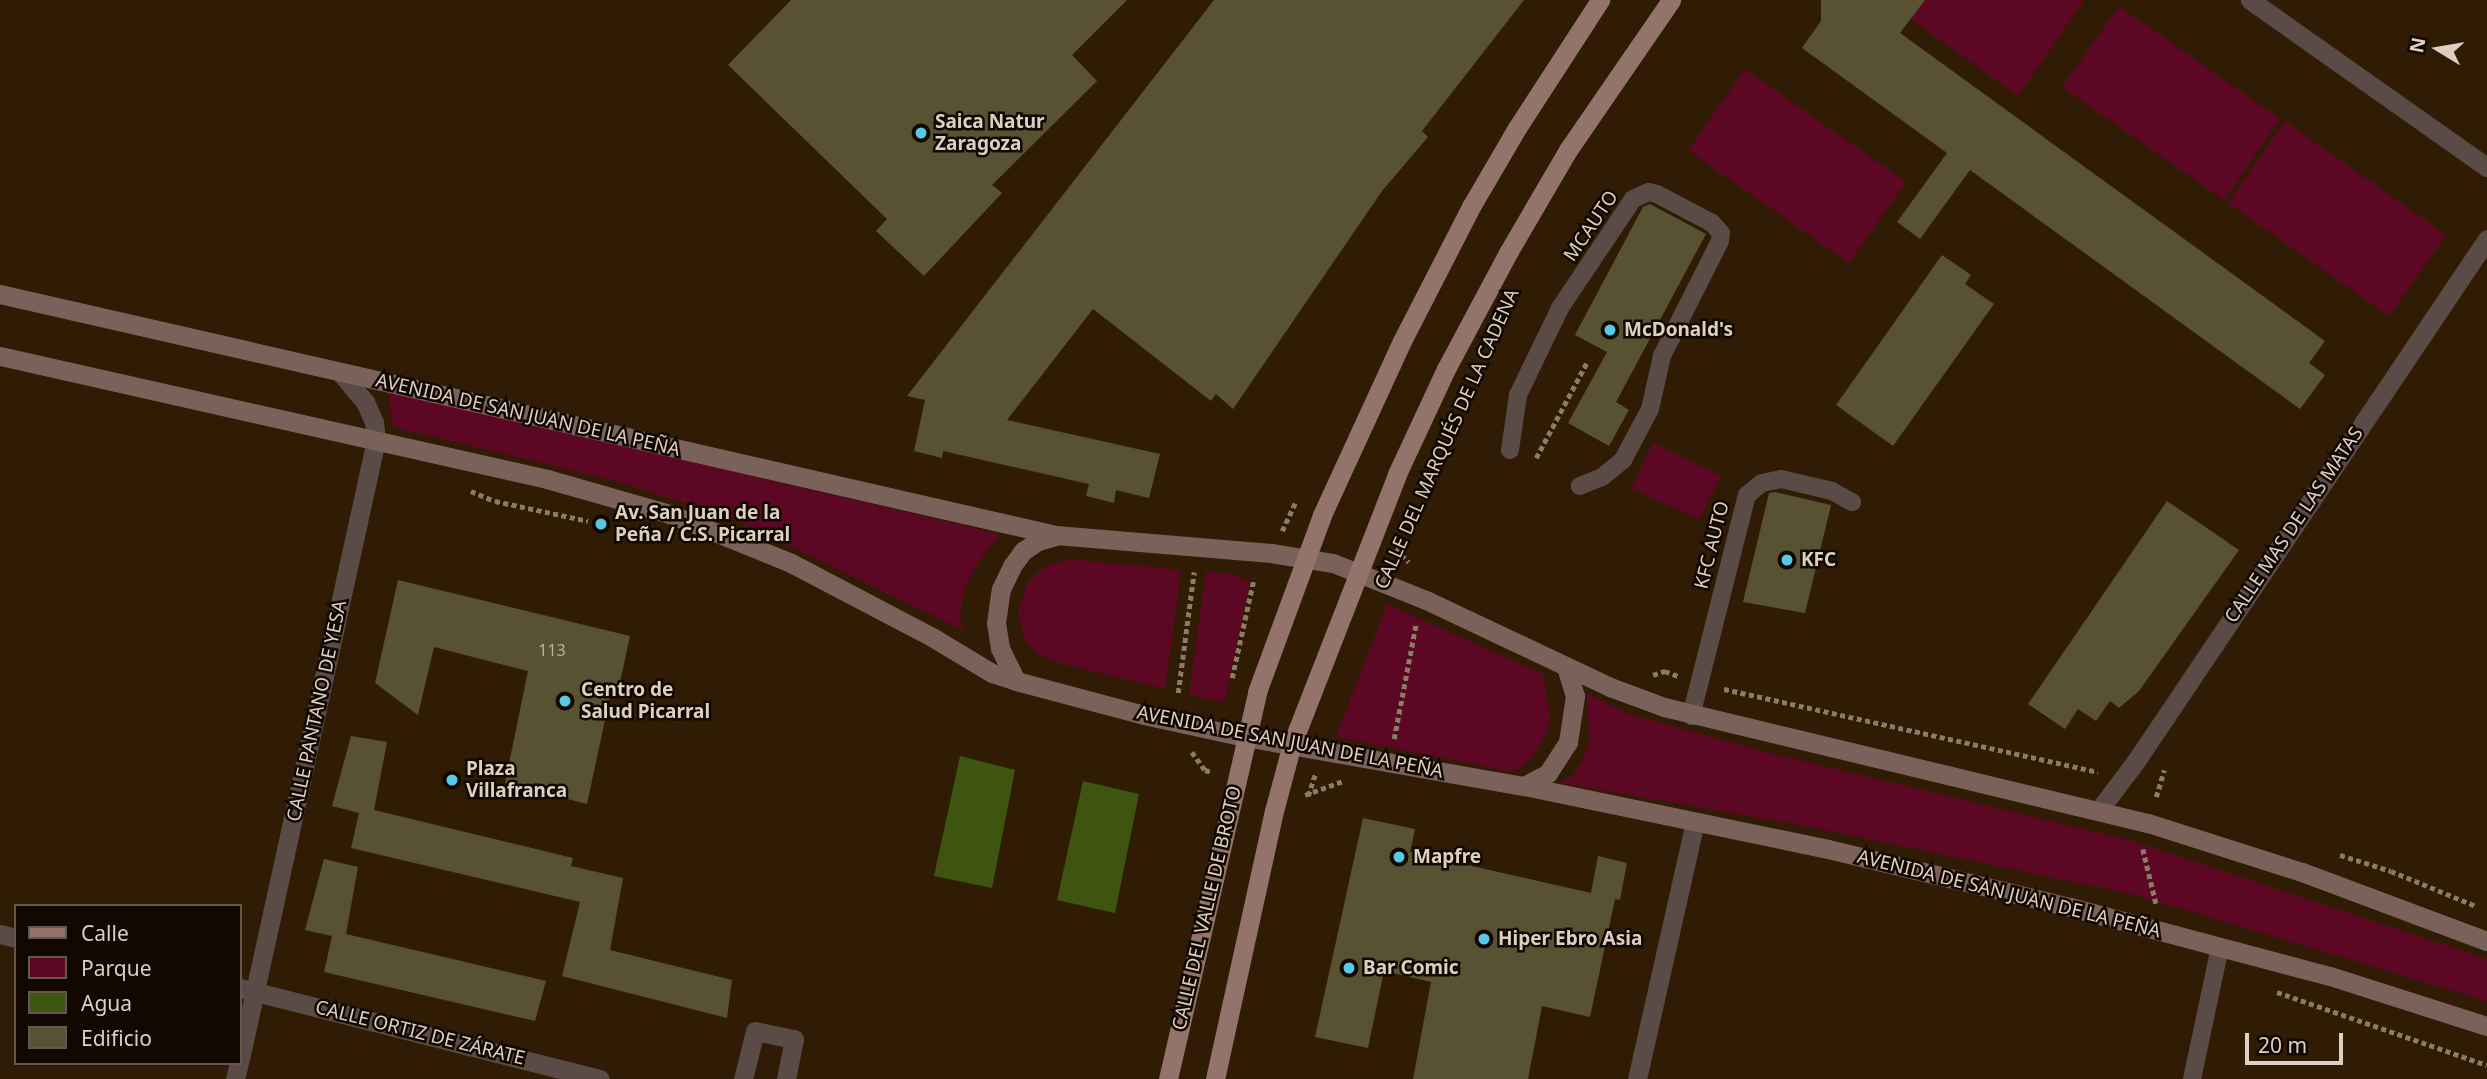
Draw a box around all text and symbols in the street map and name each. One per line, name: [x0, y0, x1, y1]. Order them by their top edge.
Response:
north arrow: [2403, 14, 2473, 84]
text: N: [2403, 35, 2432, 55]
place label: Saica Natur Zaragoza: [935, 111, 1045, 155]
marker: Saica Natur Zaragoza: [913, 125, 929, 141]
street label: MCAUTO: [1559, 186, 1623, 266]
street label: CALLE DEL MARQUÉS DE LA CADENA: [1370, 285, 1524, 593]
place label: McDonald's: [1624, 319, 1733, 341]
marker: McDonald's: [1602, 322, 1618, 338]
street label: AVENIDA DE SAN JUAN DE LA PEÑA: [374, 369, 682, 461]
street label: CALLE MAS DE LAS MATAS: [2220, 423, 2368, 627]
street label: KFC AUTO: [1690, 499, 1734, 591]
place label: Av. San Juan de la Peña / C.S. Picarral: [615, 502, 790, 546]
marker: Av. San Juan de la Peña / C.S. Picarral: [593, 516, 609, 532]
place label: KFC: [1801, 549, 1836, 571]
marker: KFC: [1779, 552, 1795, 568]
street label: CALLE PANTANO DE YESA: [282, 598, 352, 824]
house number: 113: [538, 640, 566, 660]
place label: Centro de Salud Picarral: [581, 679, 710, 723]
marker: Centro de Salud Picarral: [555, 691, 575, 711]
street label: AVENIDA DE SAN JUAN DE LA PEÑA: [1135, 701, 1445, 783]
place label: Plaza Villafranca: [466, 758, 567, 802]
marker: Plaza Villafranca: [444, 772, 460, 788]
street label: CALLE DEL VALLE DE BROTO: [1168, 784, 1246, 1032]
street label: AVENIDA DE SAN JUAN DE LA PEÑA: [1855, 845, 2163, 943]
place label: Mapfre: [1413, 846, 1481, 868]
marker: Mapfre: [1391, 849, 1407, 865]
legend: [14, 904, 242, 1065]
text: Calle: [81, 919, 129, 947]
place label: Hiper Ebro Asia: [1498, 928, 1642, 950]
marker: Hiper Ebro Asia: [1476, 931, 1492, 947]
text: Parque: [81, 954, 151, 982]
place label: Bar Comic: [1363, 957, 1459, 979]
marker: Bar Comic: [1341, 960, 1357, 976]
text: Agua: [81, 989, 132, 1017]
street label: CALLE ORTIZ DE ZÁRATE: [313, 996, 527, 1070]
scale bar: [2249, 1020, 2347, 1064]
text: Edificio: [81, 1024, 152, 1052]
text: 20 m: [2258, 1031, 2307, 1059]

